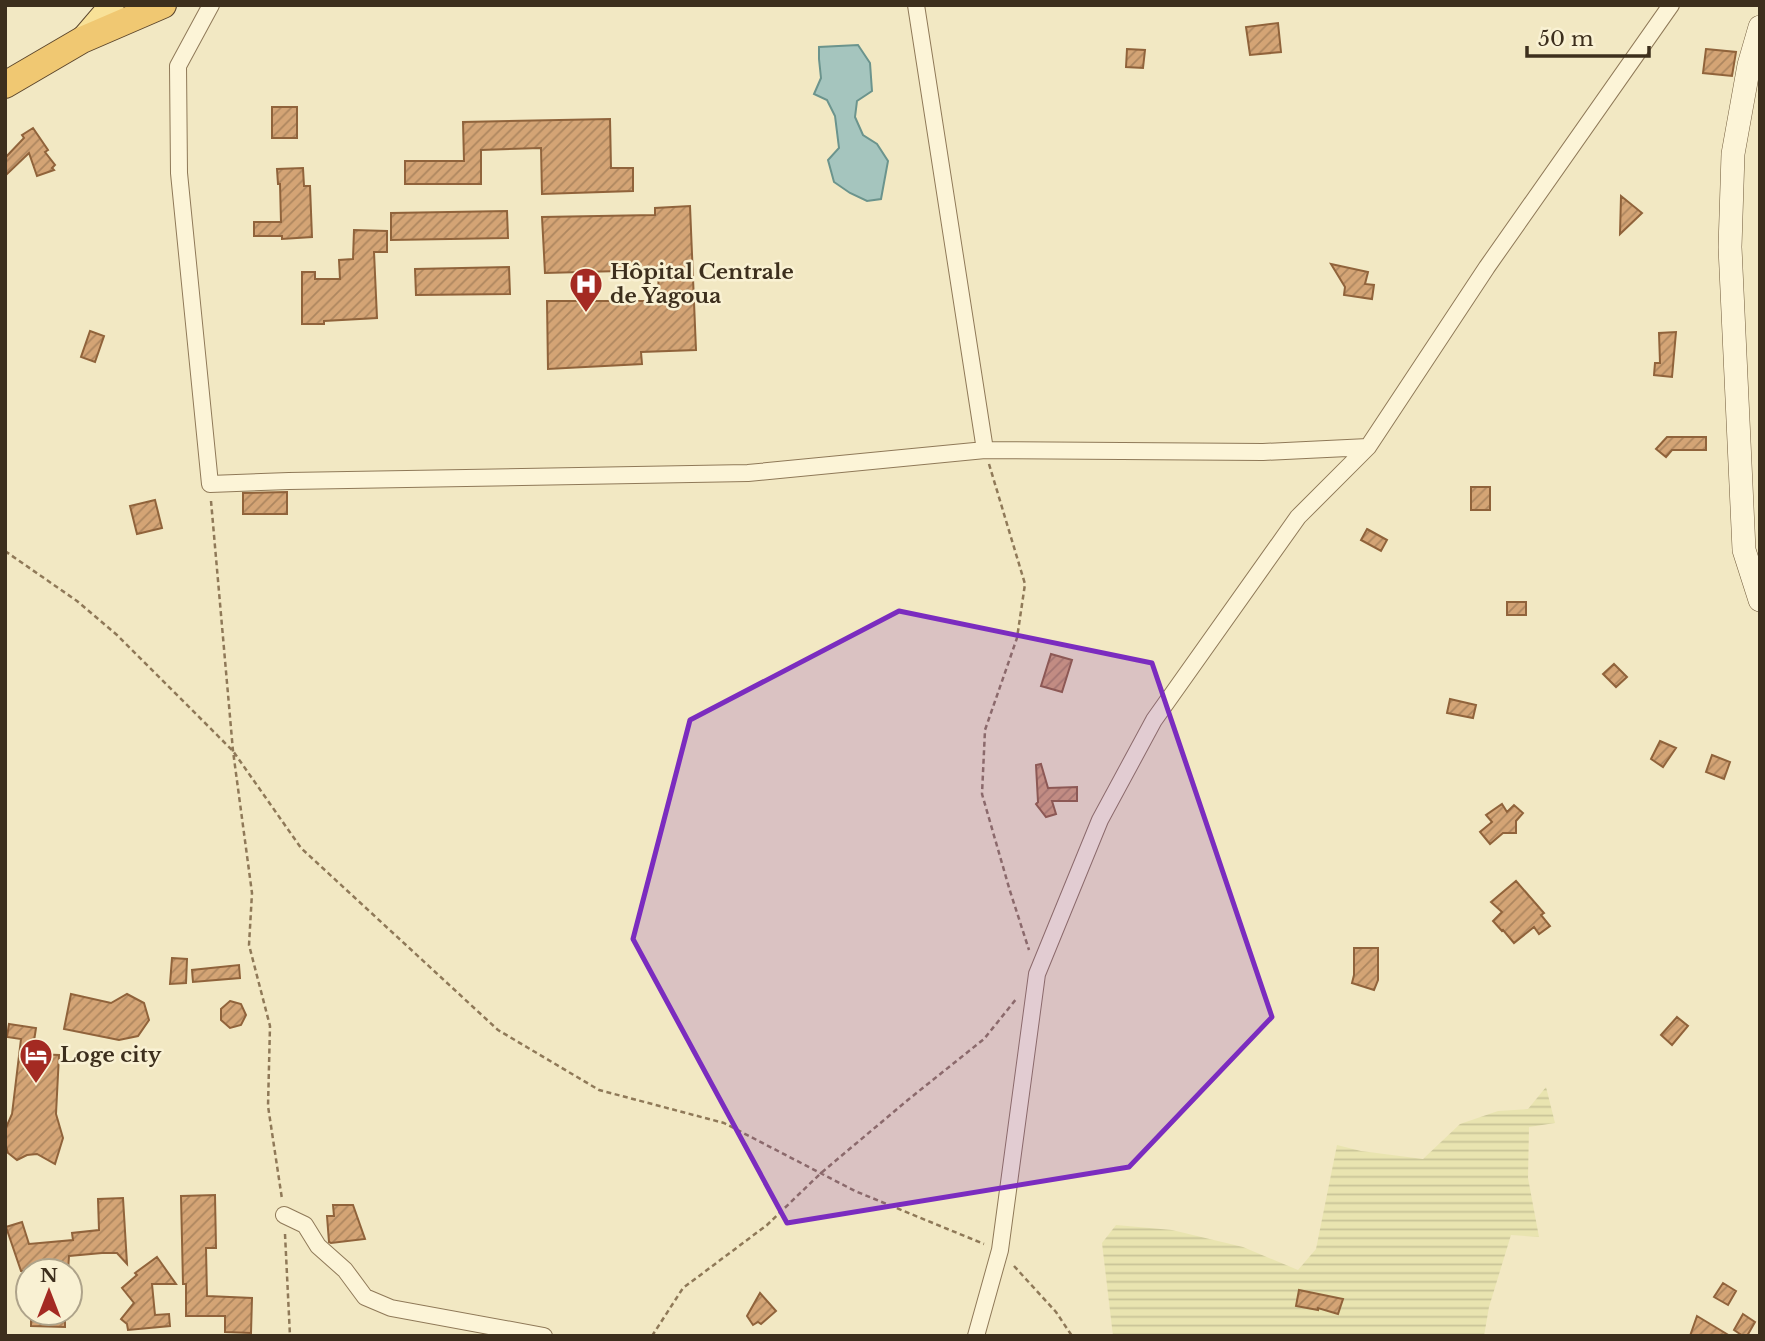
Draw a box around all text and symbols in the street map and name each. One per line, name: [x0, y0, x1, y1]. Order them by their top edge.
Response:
scale bar: [1527, 14, 1650, 58]
text: 50 m: [1538, 26, 1594, 52]
place label: Hôpital Centrale de Yagoua: [610, 259, 794, 309]
hospital icon: Hôpital Centrale de Yagoua: [567, 265, 605, 314]
hotel icon: Loge city: [17, 1036, 55, 1085]
place label: Loge city: [60, 1042, 162, 1068]
north arrow: [14, 1257, 84, 1327]
text: N: [40, 1264, 58, 1287]

